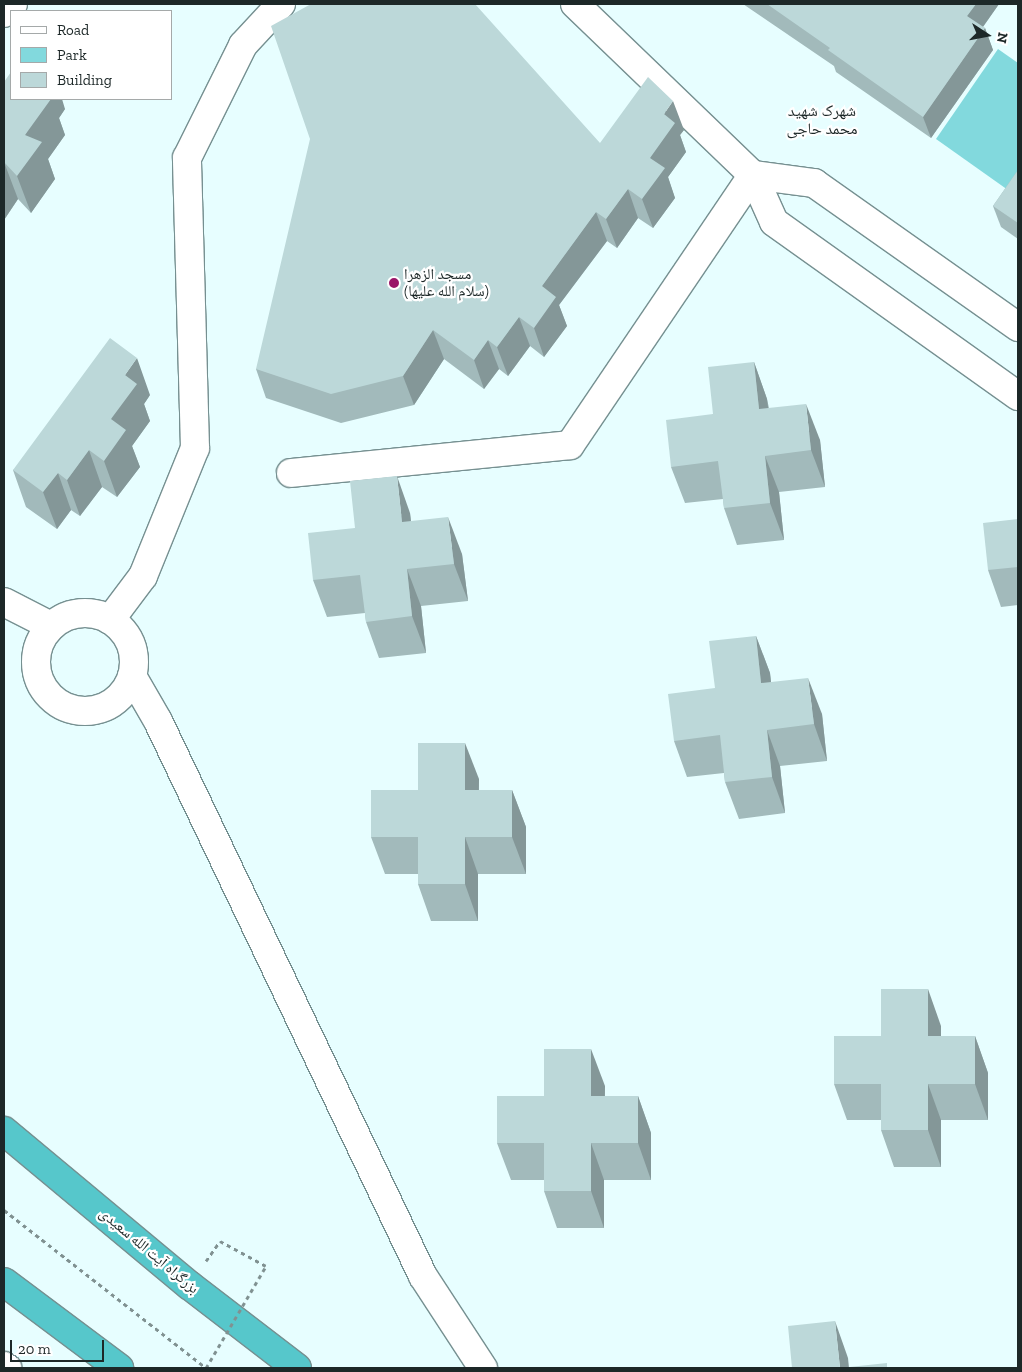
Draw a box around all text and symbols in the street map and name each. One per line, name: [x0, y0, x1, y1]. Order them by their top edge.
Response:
legend: [10, 10, 172, 100]
north arrow: [962, 10, 1012, 60]
text: Road: [57, 21, 89, 39]
text: N: [993, 31, 1012, 45]
text: Park: [57, 46, 87, 64]
text: Building: [57, 71, 112, 89]
district label: شهرک شهید محمد حاجی: [786, 101, 858, 139]
place label: مسجد الزهرا (سلام الله علیها): [404, 265, 489, 300]
marker: مسجد الزهرا (سلام الله علیها): [388, 277, 400, 289]
street label: بزرگراه آیت الله سعیدی: [96, 1204, 202, 1298]
scale bar: [12, 1330, 106, 1362]
text: 20 m: [18, 1340, 51, 1358]

